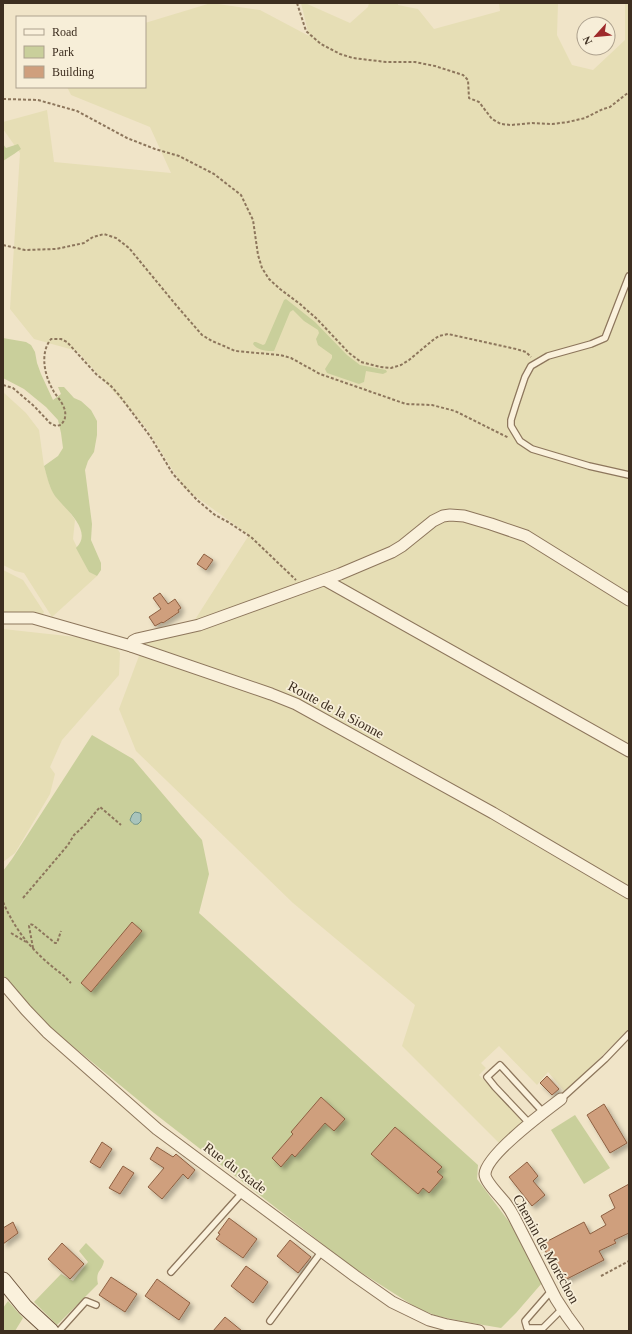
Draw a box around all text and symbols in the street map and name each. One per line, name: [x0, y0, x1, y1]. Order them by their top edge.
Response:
legend: [16, 16, 146, 88]
north arrow: [576, 16, 616, 56]
text: Road: [52, 25, 77, 39]
text: N: [580, 34, 594, 47]
text: Park: [52, 45, 74, 59]
text: Building: [52, 65, 94, 79]
street label: Route de la Sionne: [286, 678, 386, 742]
street label: Rue du Stade: [201, 1140, 269, 1196]
street label: Chemin de Moréchon: [510, 1192, 582, 1306]

